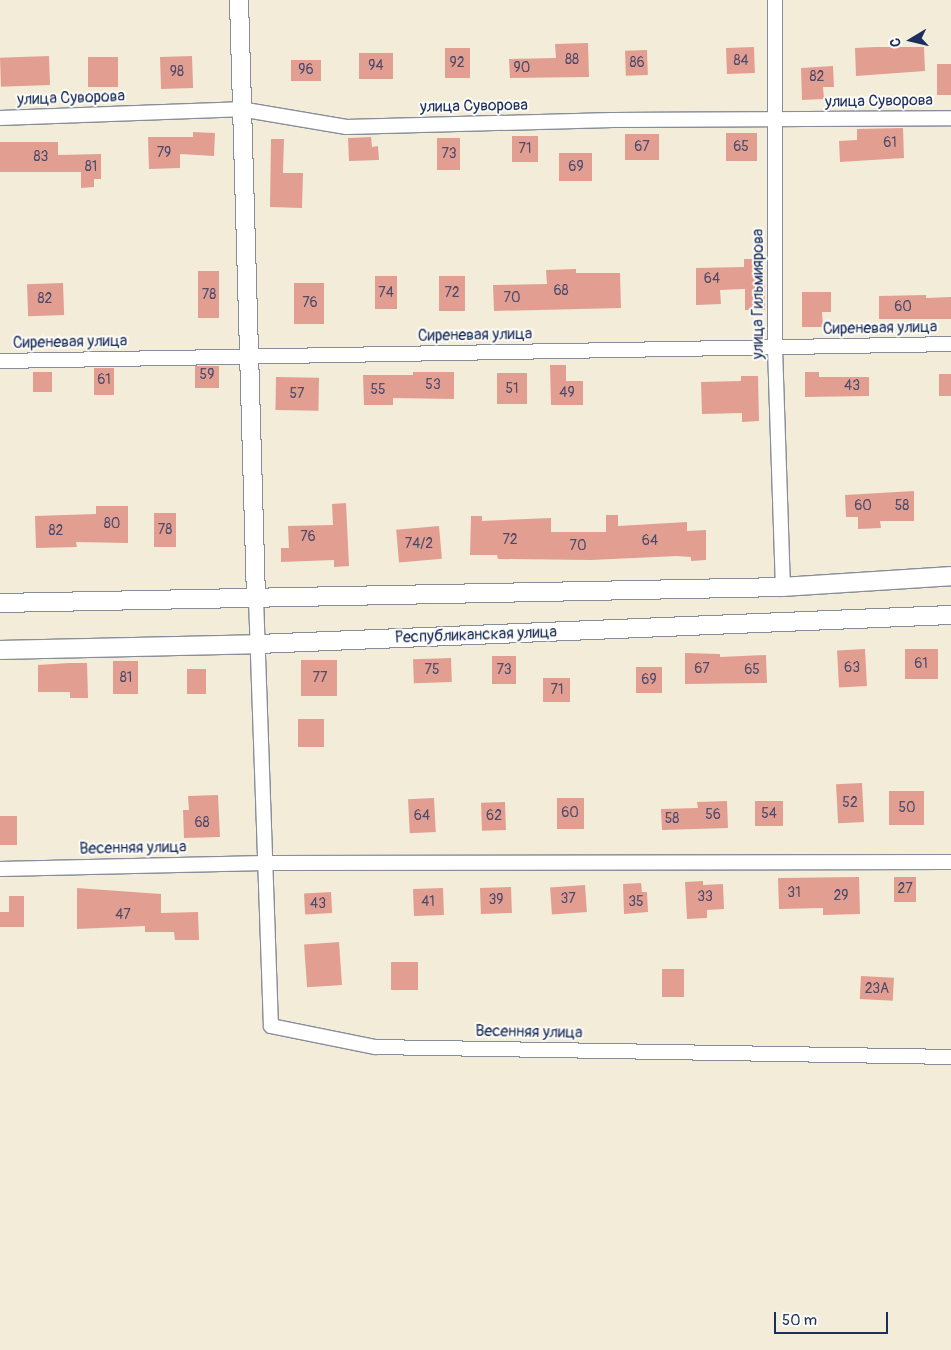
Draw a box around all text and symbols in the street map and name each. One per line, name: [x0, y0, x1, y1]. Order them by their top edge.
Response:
north arrow: [886, 15, 936, 65]
text: С: [887, 37, 905, 48]
house number: 88: [565, 52, 579, 68]
house number: 84: [733, 53, 749, 69]
house number: 92: [449, 55, 465, 71]
house number: 86: [629, 55, 645, 71]
house number: 94: [368, 58, 384, 74]
house number: 90: [514, 60, 530, 76]
house number: 96: [298, 62, 314, 78]
house number: 98: [170, 64, 184, 80]
house number: 82: [810, 69, 824, 85]
street label: улица Суворова: [17, 87, 125, 109]
street label: улица Суворова: [825, 90, 933, 112]
street label: улица Суворова: [420, 95, 528, 117]
house number: 61: [883, 135, 897, 151]
house number: 67: [634, 139, 650, 155]
house number: 65: [733, 139, 749, 155]
house number: 71: [519, 141, 531, 157]
house number: 79: [157, 145, 171, 161]
house number: 73: [441, 146, 457, 162]
house number: 83: [34, 149, 48, 165]
house number: 81: [85, 159, 97, 175]
house number: 69: [568, 159, 584, 175]
street label: улица Гильмиярова: [748, 229, 768, 359]
house number: 64: [704, 271, 720, 287]
house number: 68: [553, 283, 569, 299]
house number: 74: [378, 285, 394, 301]
house number: 72: [444, 285, 460, 301]
house number: 78: [202, 287, 216, 303]
house number: 70: [504, 290, 520, 306]
house number: 82: [38, 291, 52, 307]
house number: 76: [302, 295, 318, 311]
house number: 60: [894, 299, 912, 315]
street label: Сиреневая улица: [823, 317, 937, 339]
street label: Сиреневая улица: [418, 324, 532, 346]
street label: Сиреневая улица: [13, 331, 127, 353]
house number: 59: [200, 367, 214, 383]
house number: 61: [97, 372, 111, 388]
house number: 53: [425, 377, 441, 393]
house number: 43: [844, 378, 860, 394]
house number: 51: [505, 381, 519, 397]
house number: 55: [370, 382, 386, 398]
house number: 49: [559, 385, 575, 401]
house number: 57: [290, 386, 304, 402]
house number: 60: [854, 498, 872, 514]
house number: 58: [895, 498, 909, 514]
house number: 80: [104, 516, 120, 532]
house number: 78: [158, 522, 172, 538]
house number: 82: [49, 523, 63, 539]
house number: 76: [300, 529, 316, 545]
house number: 72: [502, 532, 518, 548]
house number: 64: [642, 533, 658, 549]
house number: 74/2: [405, 536, 433, 552]
house number: 70: [570, 538, 586, 554]
street label: Республиканская улица: [395, 623, 557, 647]
house number: 61: [914, 656, 928, 672]
house number: 63: [844, 660, 860, 676]
house number: 67: [694, 661, 710, 677]
house number: 75: [425, 662, 439, 678]
house number: 73: [496, 662, 512, 678]
house number: 65: [744, 662, 760, 678]
house number: 81: [120, 670, 132, 686]
house number: 77: [313, 670, 327, 686]
house number: 69: [641, 672, 657, 688]
house number: 71: [551, 682, 563, 698]
house number: 52: [842, 795, 858, 811]
house number: 50: [898, 800, 916, 816]
house number: 60: [561, 805, 579, 821]
house number: 54: [761, 806, 777, 822]
house number: 56: [705, 807, 721, 823]
house number: 64: [414, 808, 430, 824]
house number: 62: [486, 808, 502, 824]
house number: 58: [665, 811, 679, 827]
house number: 68: [194, 815, 210, 831]
street label: Весенняя улица: [79, 837, 187, 859]
house number: 27: [897, 881, 913, 897]
house number: 31: [787, 885, 801, 901]
house number: 29: [833, 888, 849, 904]
house number: 33: [697, 889, 713, 905]
house number: 37: [560, 891, 576, 907]
house number: 39: [488, 892, 504, 908]
house number: 41: [421, 894, 435, 910]
house number: 35: [628, 894, 644, 910]
house number: 43: [310, 896, 326, 912]
house number: 47: [115, 907, 131, 923]
house number: 23А: [865, 981, 889, 997]
street label: Весенняя улица: [475, 1021, 583, 1043]
scale bar: [776, 1302, 890, 1334]
text: 50 m: [782, 1311, 817, 1330]

